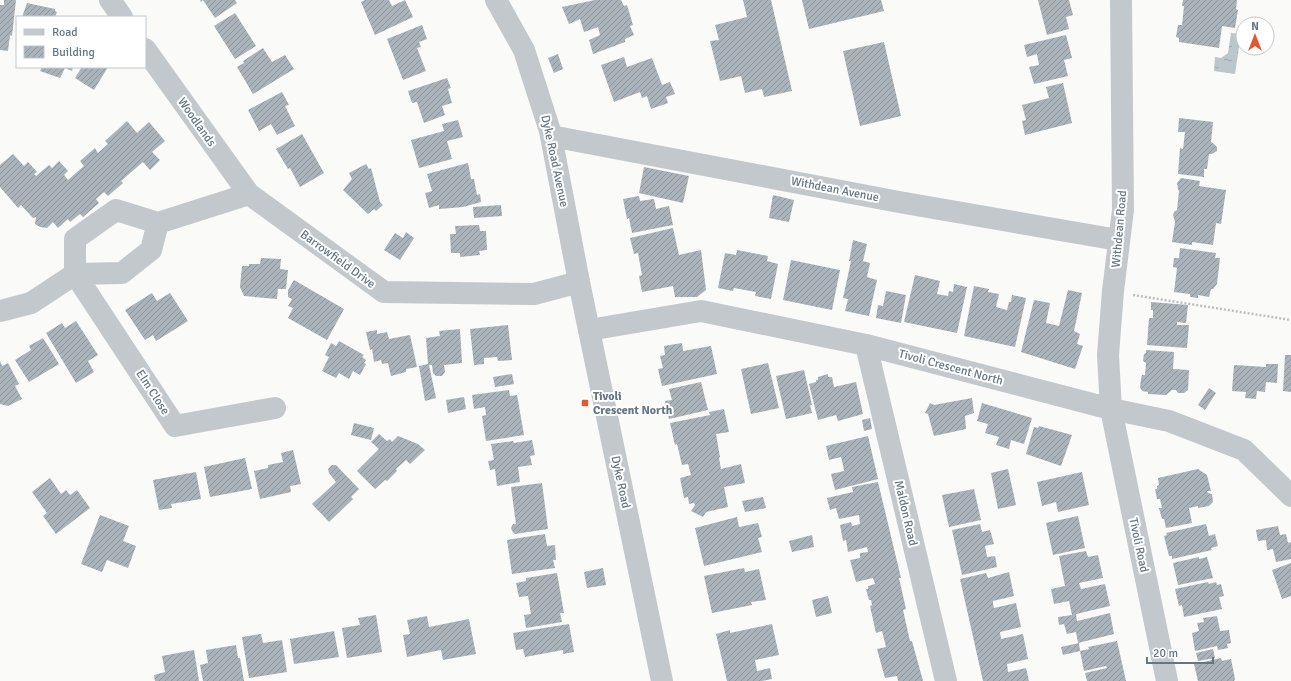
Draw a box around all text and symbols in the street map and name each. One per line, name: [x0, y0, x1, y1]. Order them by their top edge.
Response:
legend: [16, 16, 146, 68]
north arrow: [1235, 16, 1275, 56]
text: N: [1251, 20, 1259, 33]
text: Road: [52, 25, 78, 40]
text: Building: [52, 45, 95, 60]
street label: Woodlands: [174, 95, 219, 150]
street label: Dyke Road Avenue: [537, 114, 572, 208]
street label: Withdean Avenue: [790, 174, 880, 205]
street label: Withdean Road: [1109, 190, 1130, 268]
street label: Barrowfield Drive: [297, 227, 378, 292]
street label: Tivoli Crescent North: [897, 346, 1005, 389]
street label: Elm Close: [132, 367, 173, 418]
place label: Tivoli Crescent North: [593, 389, 673, 418]
marker: Tivoli Crescent North: [580, 398, 590, 408]
street label: Dyke Road: [608, 454, 633, 510]
street label: Maldon Road: [891, 479, 920, 547]
street label: Tivoli Road: [1125, 516, 1152, 574]
scale bar: [1147, 639, 1213, 665]
text: 20 m: [1153, 646, 1178, 661]

